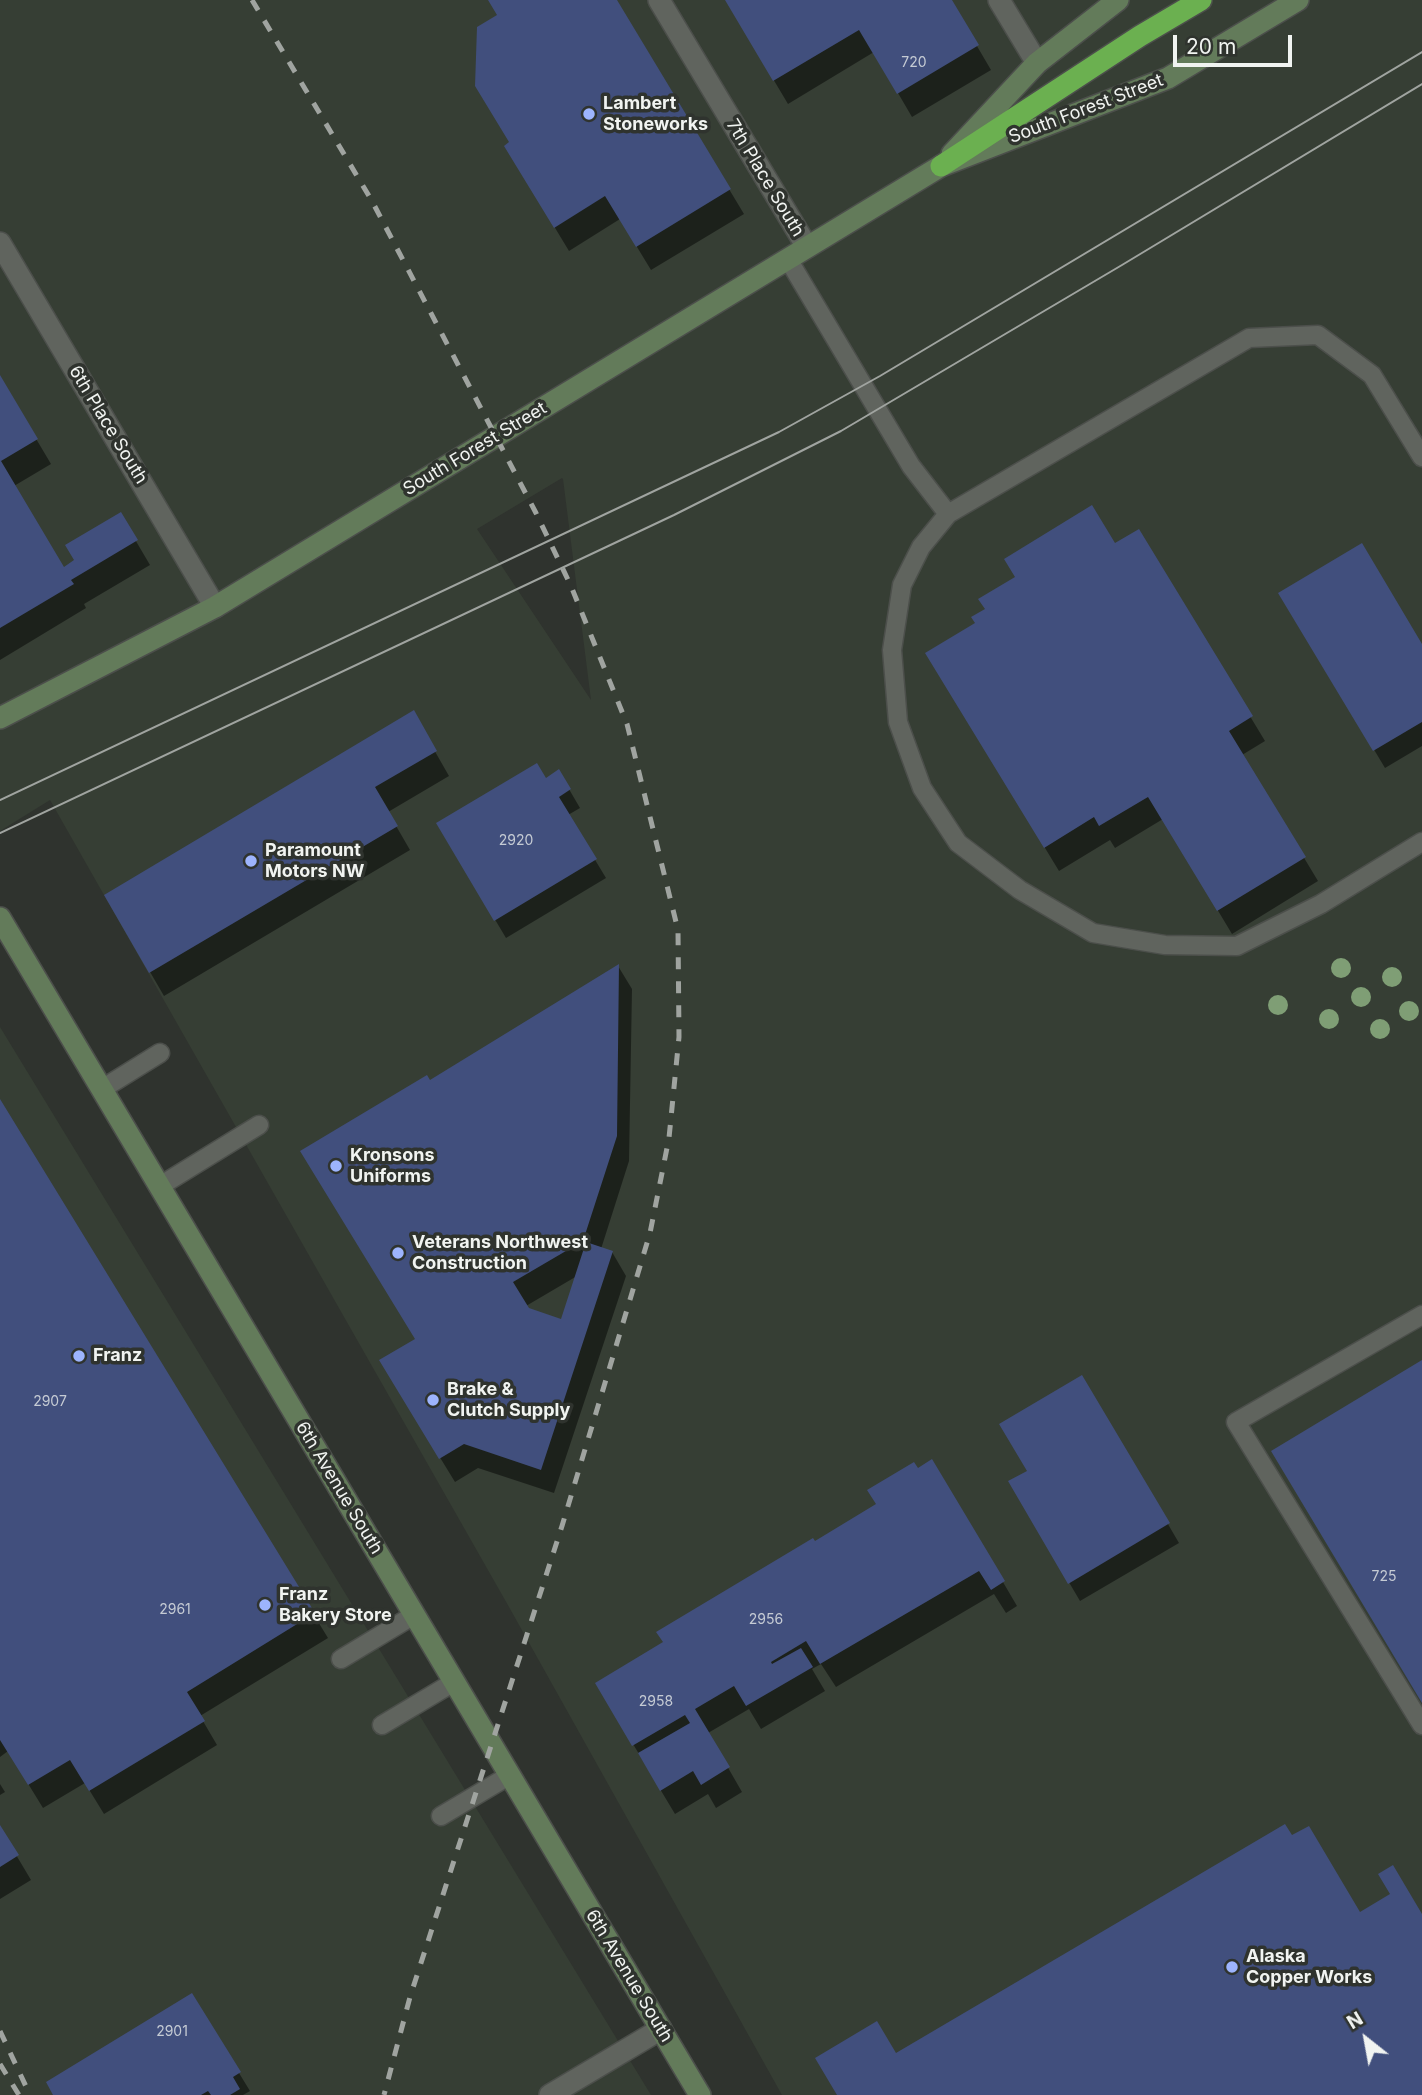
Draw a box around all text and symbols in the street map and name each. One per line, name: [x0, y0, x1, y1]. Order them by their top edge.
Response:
scale bar: [1177, 21, 1296, 65]
text: 20 m: [1186, 34, 1236, 59]
house number: 720: [901, 55, 927, 71]
street label: South Forest Street: [1006, 70, 1166, 148]
place label: Lambert Stoneworks: [603, 93, 708, 136]
marker: Lambert Stoneworks: [581, 106, 597, 122]
street label: 7th Place South: [721, 115, 809, 241]
street label: 6th Place South: [64, 362, 152, 488]
street label: South Forest Street: [399, 398, 551, 500]
house number: 2920: [499, 833, 533, 849]
place label: Paramount Motors NW: [265, 840, 364, 882]
marker: Paramount Motors NW: [243, 853, 259, 869]
place label: Kronsons Uniforms: [350, 1145, 434, 1188]
marker: Kronsons Uniforms: [328, 1158, 344, 1174]
place label: Veterans Northwest Construction: [412, 1232, 588, 1274]
marker: Veterans Northwest Construction: [390, 1245, 406, 1261]
place label: Franz: [93, 1345, 142, 1367]
marker: Franz: [71, 1348, 87, 1364]
place label: Brake & Clutch Supply: [447, 1379, 570, 1422]
marker: Brake & Clutch Supply: [425, 1392, 441, 1408]
house number: 2907: [33, 1394, 67, 1410]
street label: 6th Avenue South: [291, 1418, 387, 1558]
house number: 725: [1372, 1569, 1396, 1585]
place label: Franz Bakery Store: [279, 1584, 392, 1626]
marker: Franz Bakery Store: [257, 1597, 273, 1613]
house number: 2961: [159, 1602, 191, 1618]
house number: 2956: [749, 1612, 783, 1628]
house number: 2958: [639, 1694, 673, 1710]
street label: 6th Avenue South: [581, 1906, 677, 2046]
place label: Alaska Copper Works: [1246, 1946, 1372, 1988]
marker: Alaska Copper Works: [1224, 1959, 1240, 1975]
north arrow: [1331, 2004, 1401, 2074]
text: N: [1343, 2007, 1367, 2034]
house number: 2901: [156, 2024, 188, 2040]

